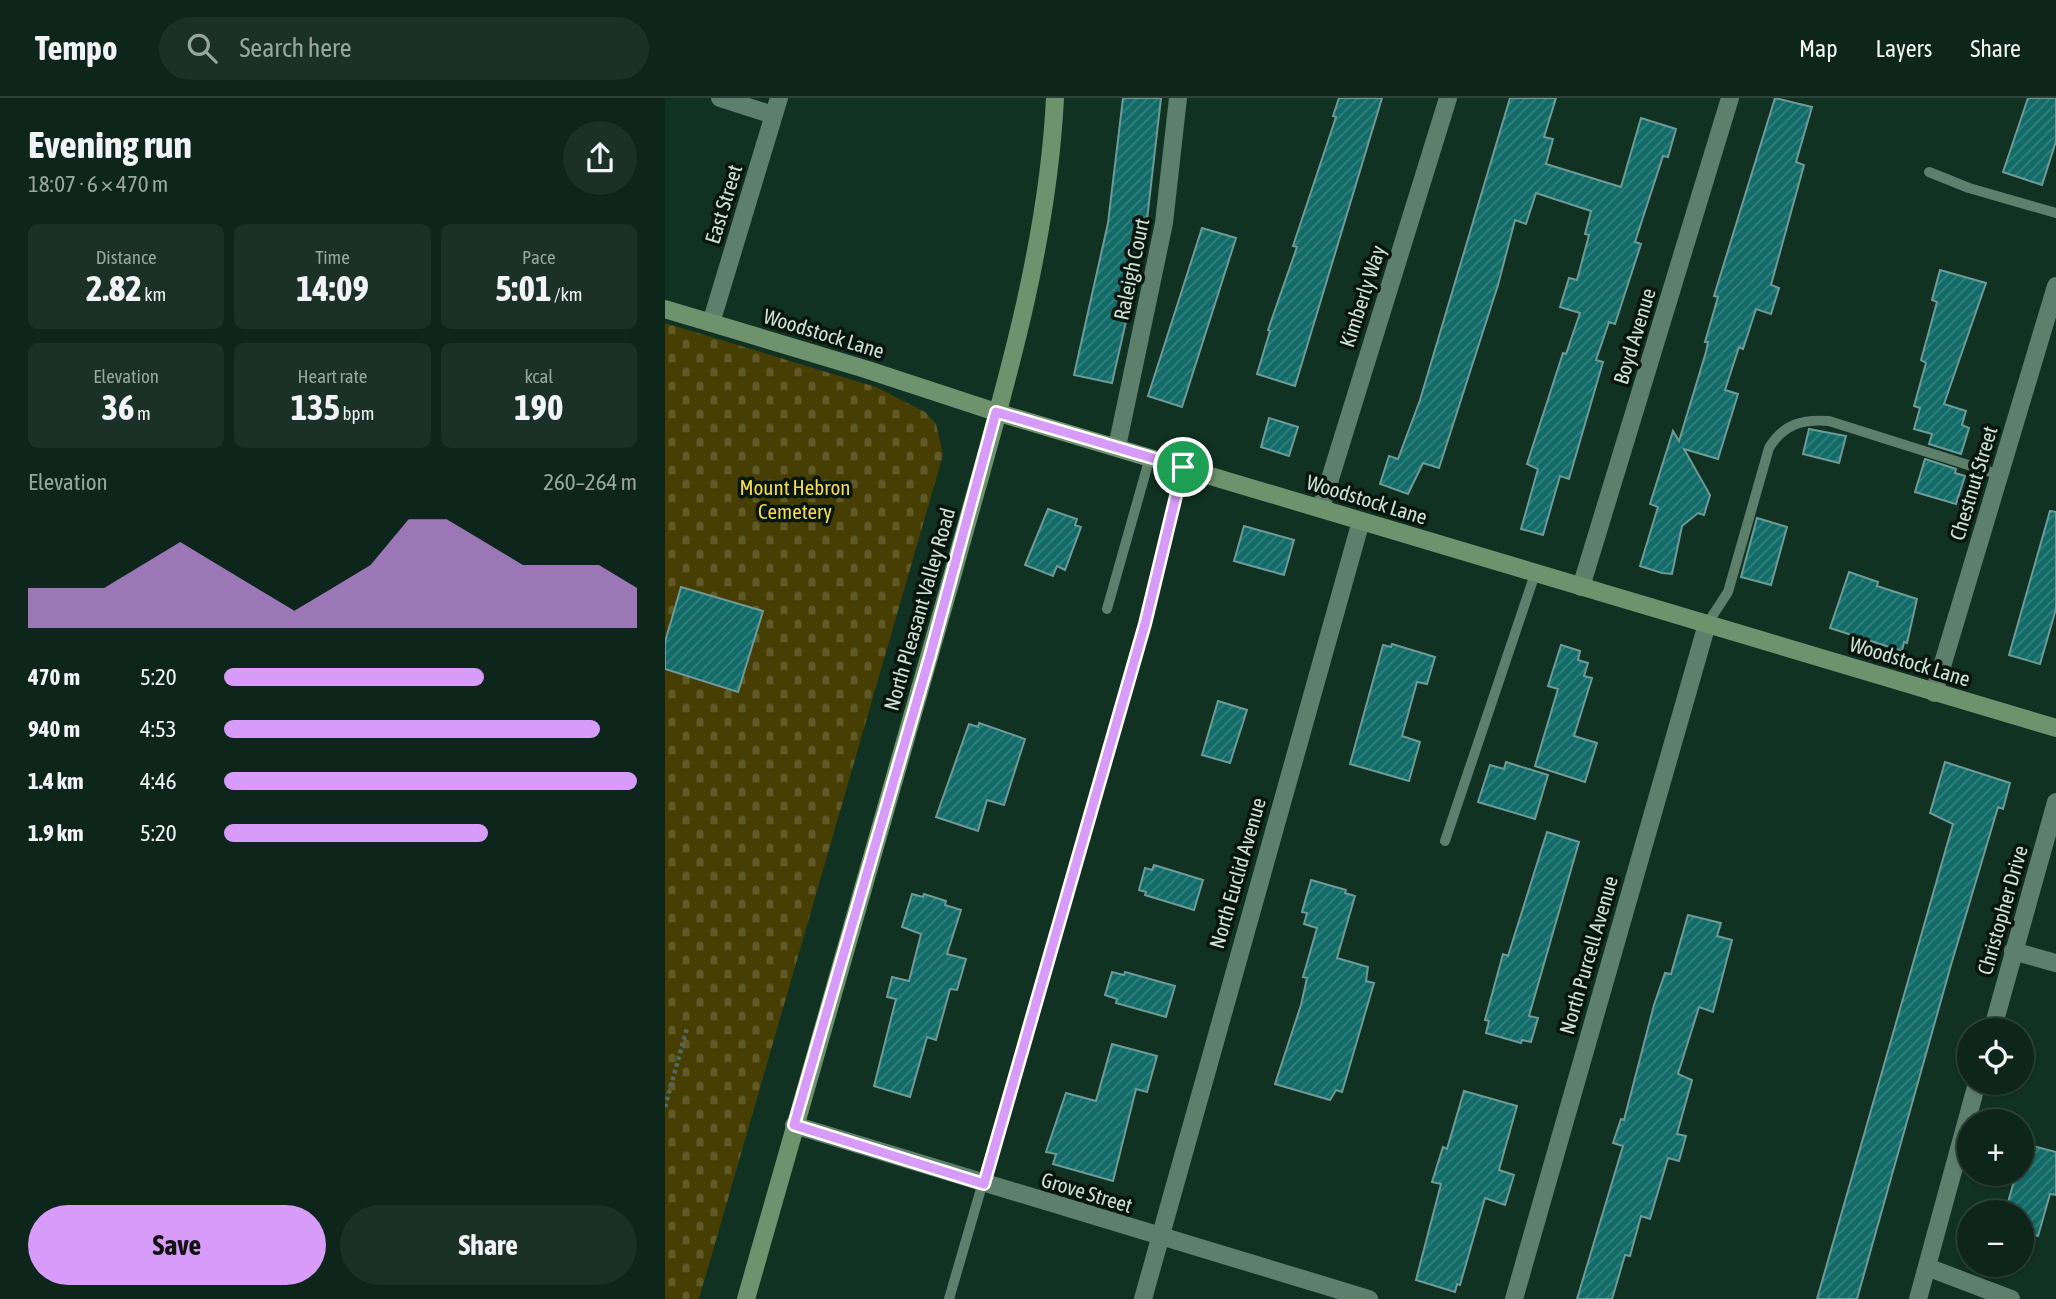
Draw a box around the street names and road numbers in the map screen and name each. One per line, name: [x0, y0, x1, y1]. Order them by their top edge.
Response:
street label: East Street: [700, 162, 746, 246]
street label: Raleigh Court: [1108, 216, 1154, 322]
street label: Kimberly Way: [1334, 242, 1390, 350]
street label: Boyd Avenue: [1608, 285, 1660, 387]
street label: Woodstock Lane: [761, 303, 887, 363]
street label: Chestnut Street: [1944, 423, 2002, 543]
street label: Woodstock Lane: [1304, 469, 1430, 529]
street label: North Pleasant Valley Road: [879, 505, 959, 713]
street label: Woodstock Lane: [1847, 631, 1973, 691]
street label: North Euclid Avenue: [1204, 795, 1270, 951]
street label: Christopher Drive: [1972, 843, 2032, 977]
street label: North Purcell Avenue: [1554, 873, 1622, 1037]
street label: Grove Street: [1039, 1167, 1135, 1217]

